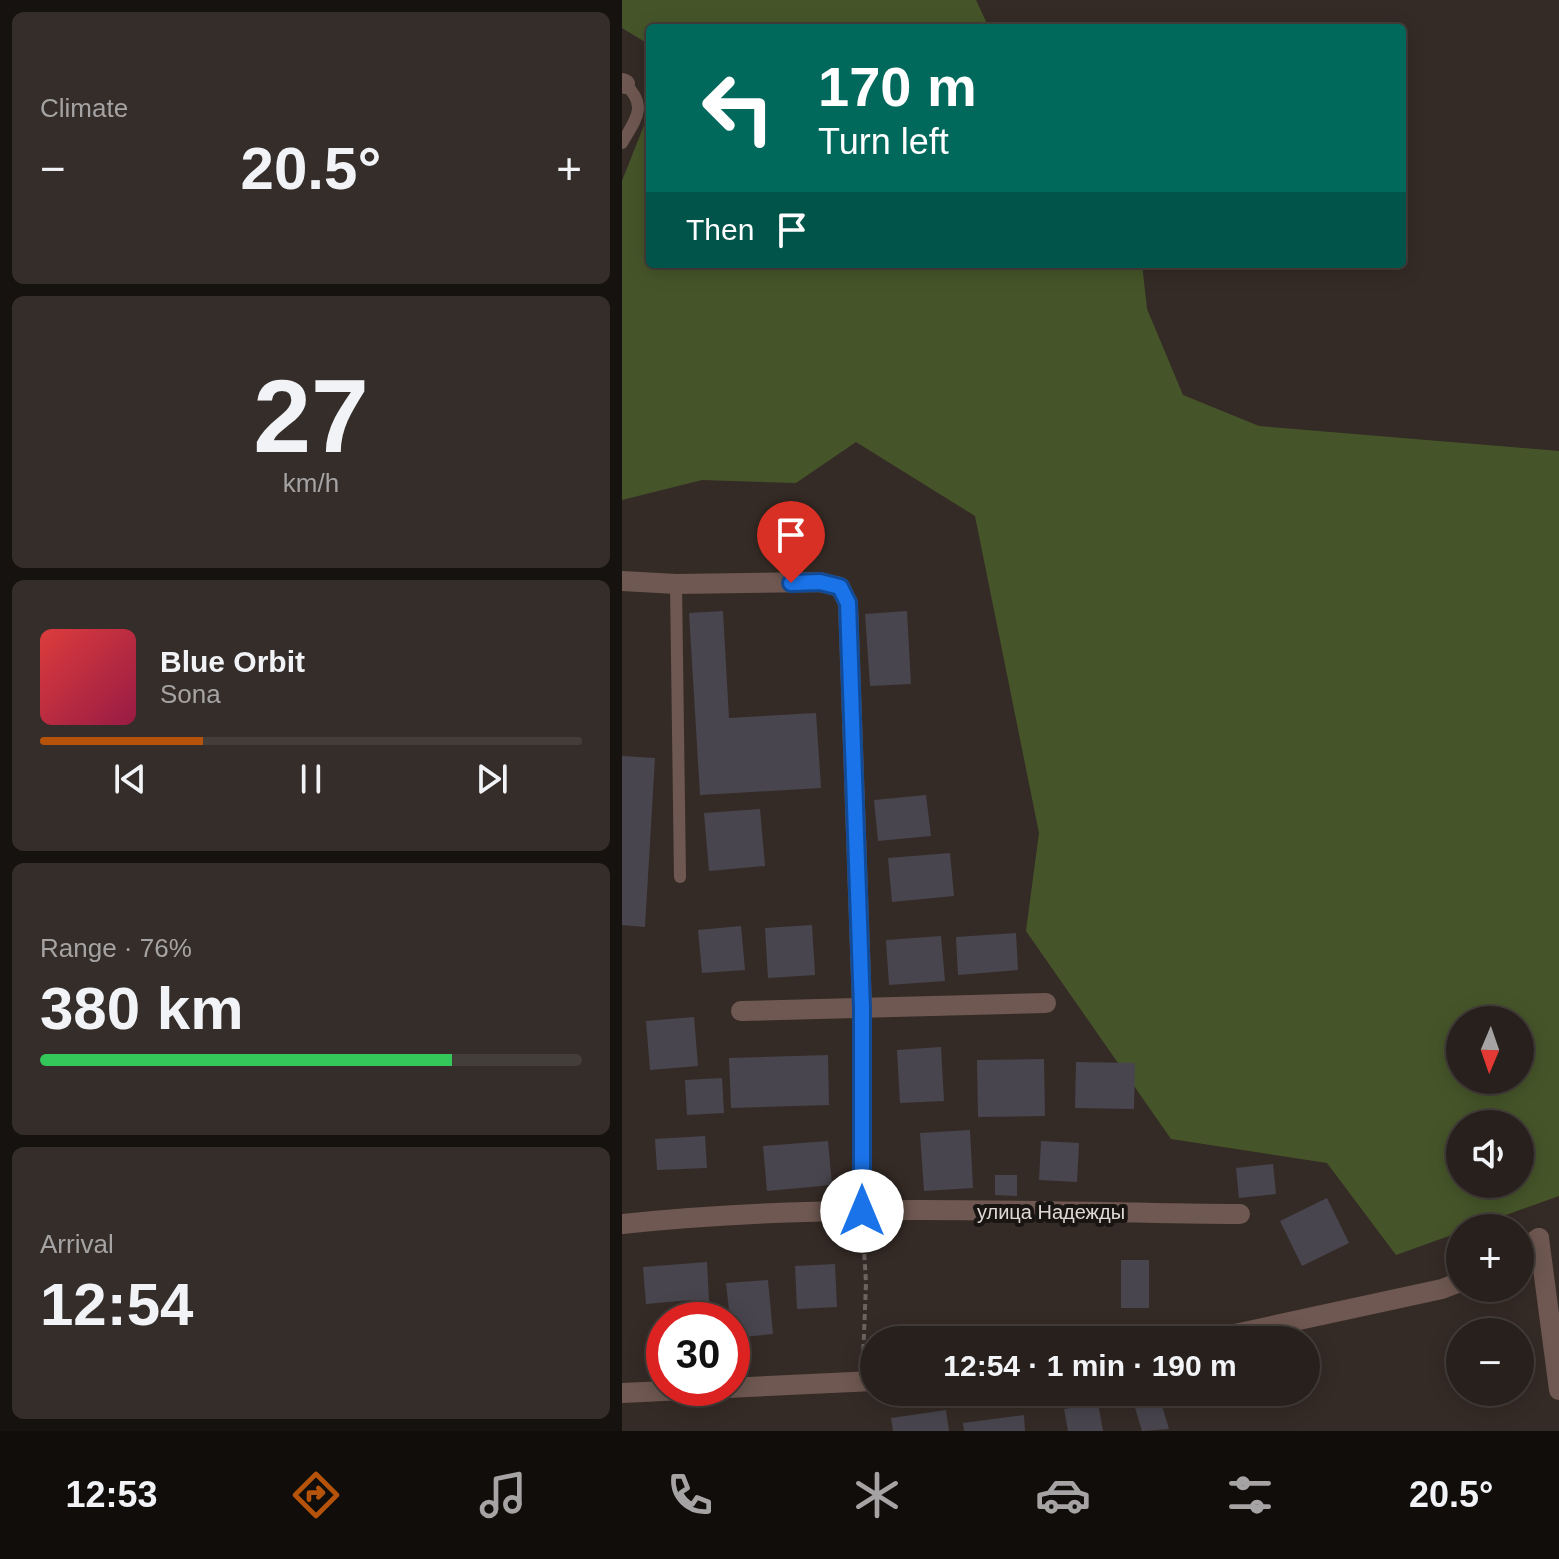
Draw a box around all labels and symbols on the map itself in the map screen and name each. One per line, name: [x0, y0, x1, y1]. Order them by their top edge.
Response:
pin: [757, 501, 825, 583]
north arrow: [1446, 1006, 1534, 1094]
position arrow: [820, 1169, 904, 1253]
street label: улица Надежды: [977, 1201, 1125, 1223]
speed limit sign: 30: [646, 1302, 750, 1406]

